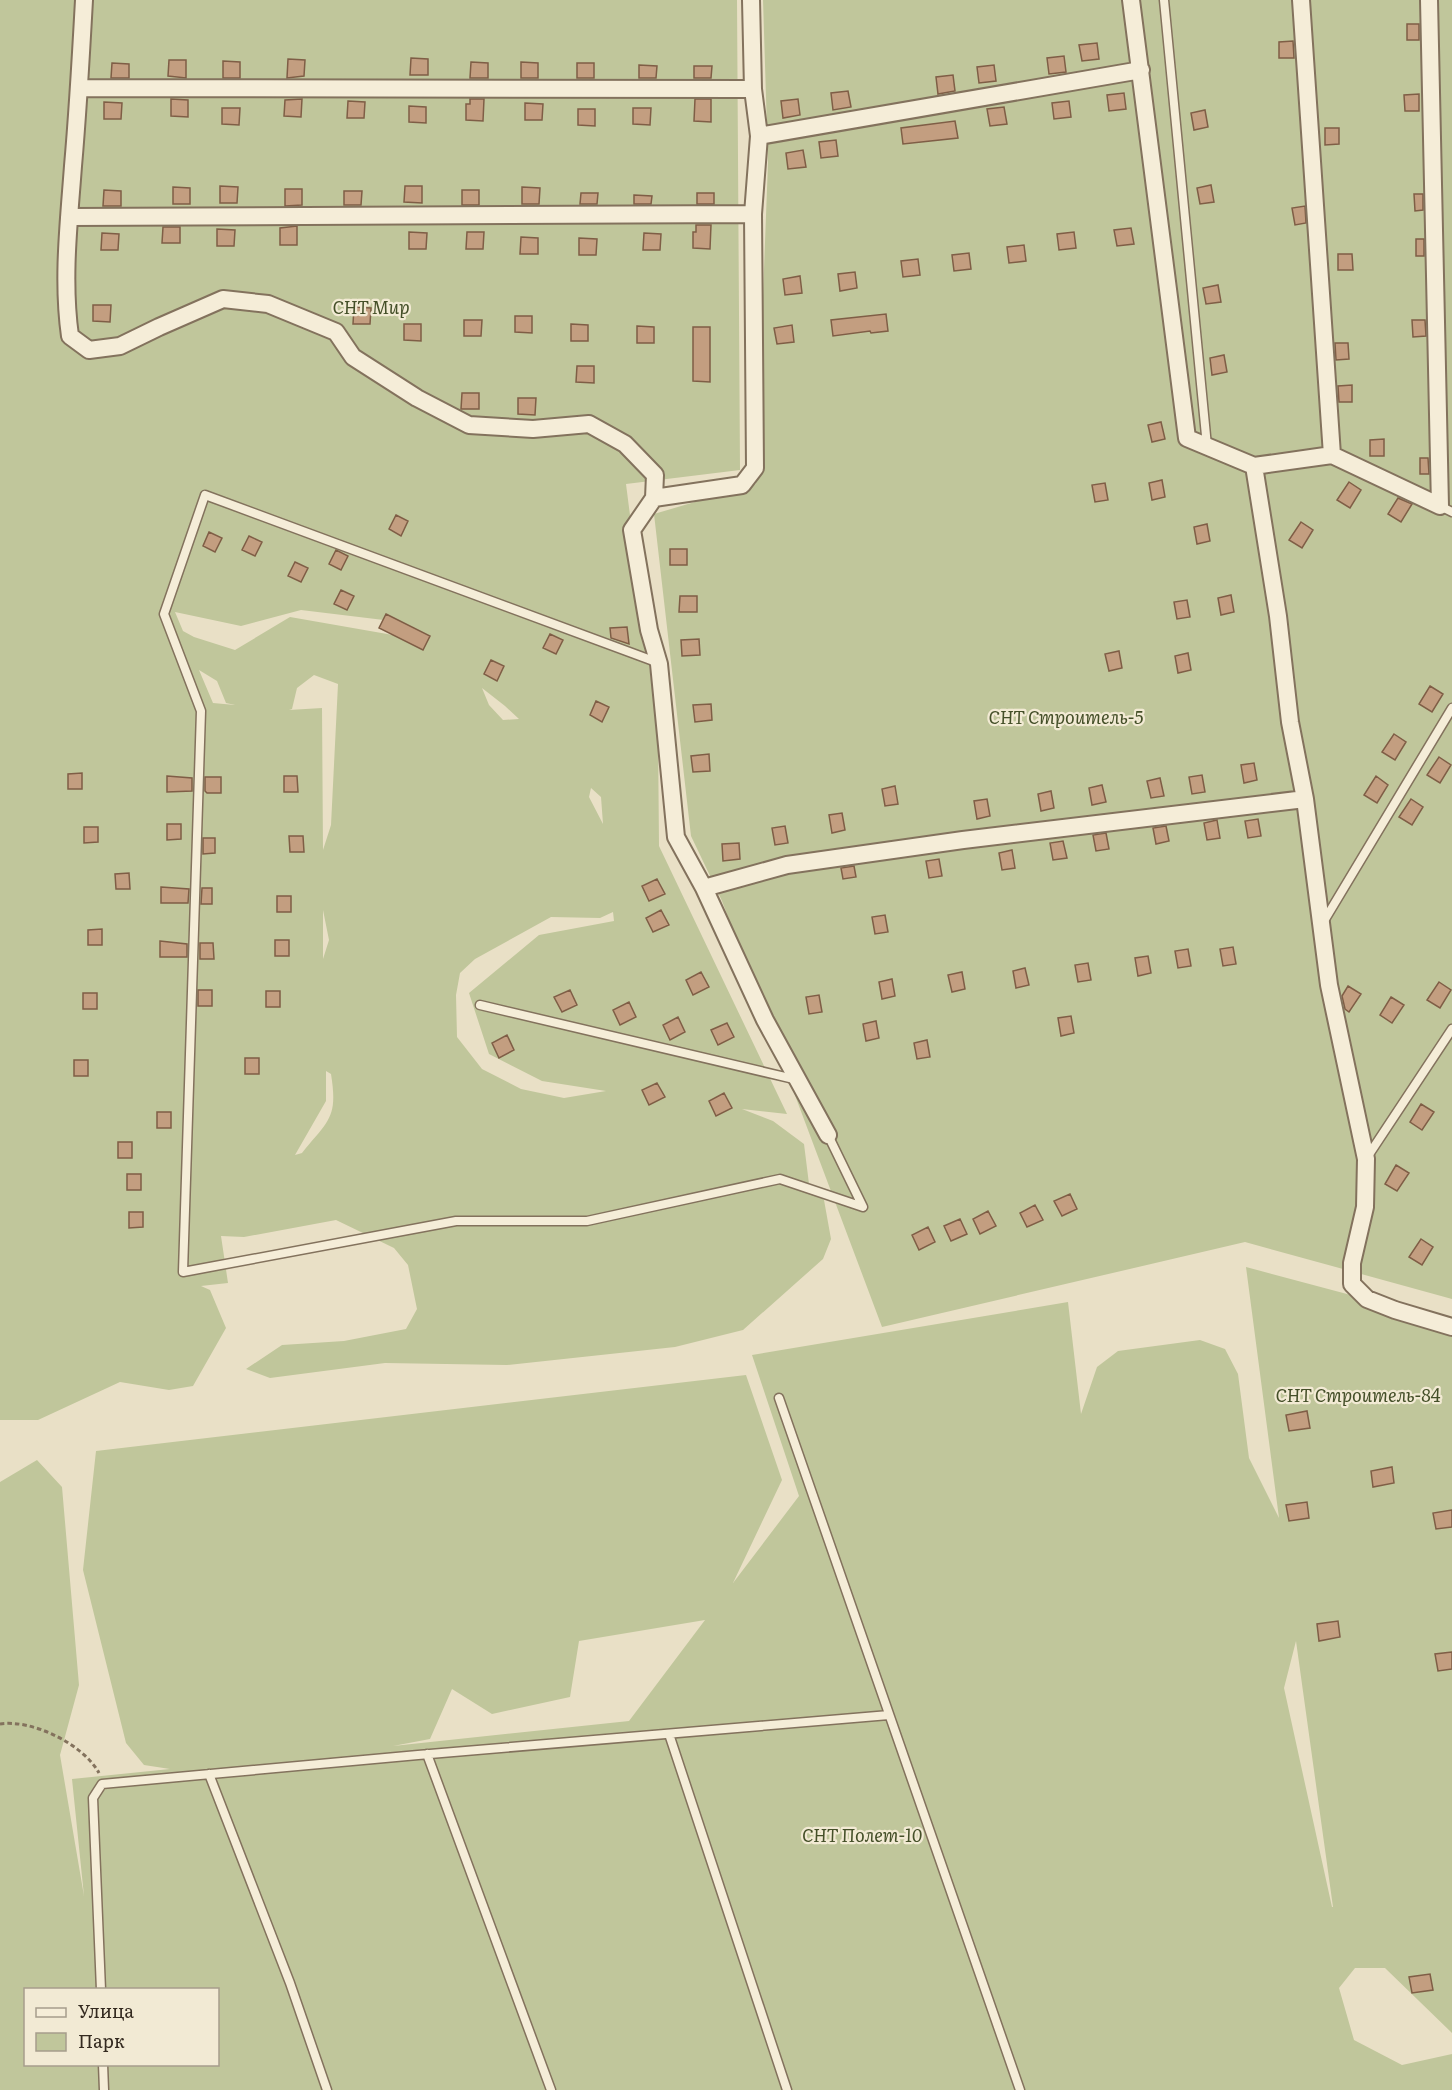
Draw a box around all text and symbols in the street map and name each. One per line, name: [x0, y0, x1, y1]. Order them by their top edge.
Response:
park label: СНТ Мир: [332, 293, 410, 320]
park label: СНТ Строитель-5: [989, 703, 1143, 730]
park label: СНТ Строитель-84: [1275, 1381, 1441, 1408]
park label: СНТ Полет-10: [802, 1821, 922, 1848]
legend: [24, 1988, 219, 2066]
text: Улица: [78, 1997, 134, 2024]
text: Парк: [78, 2027, 125, 2054]

